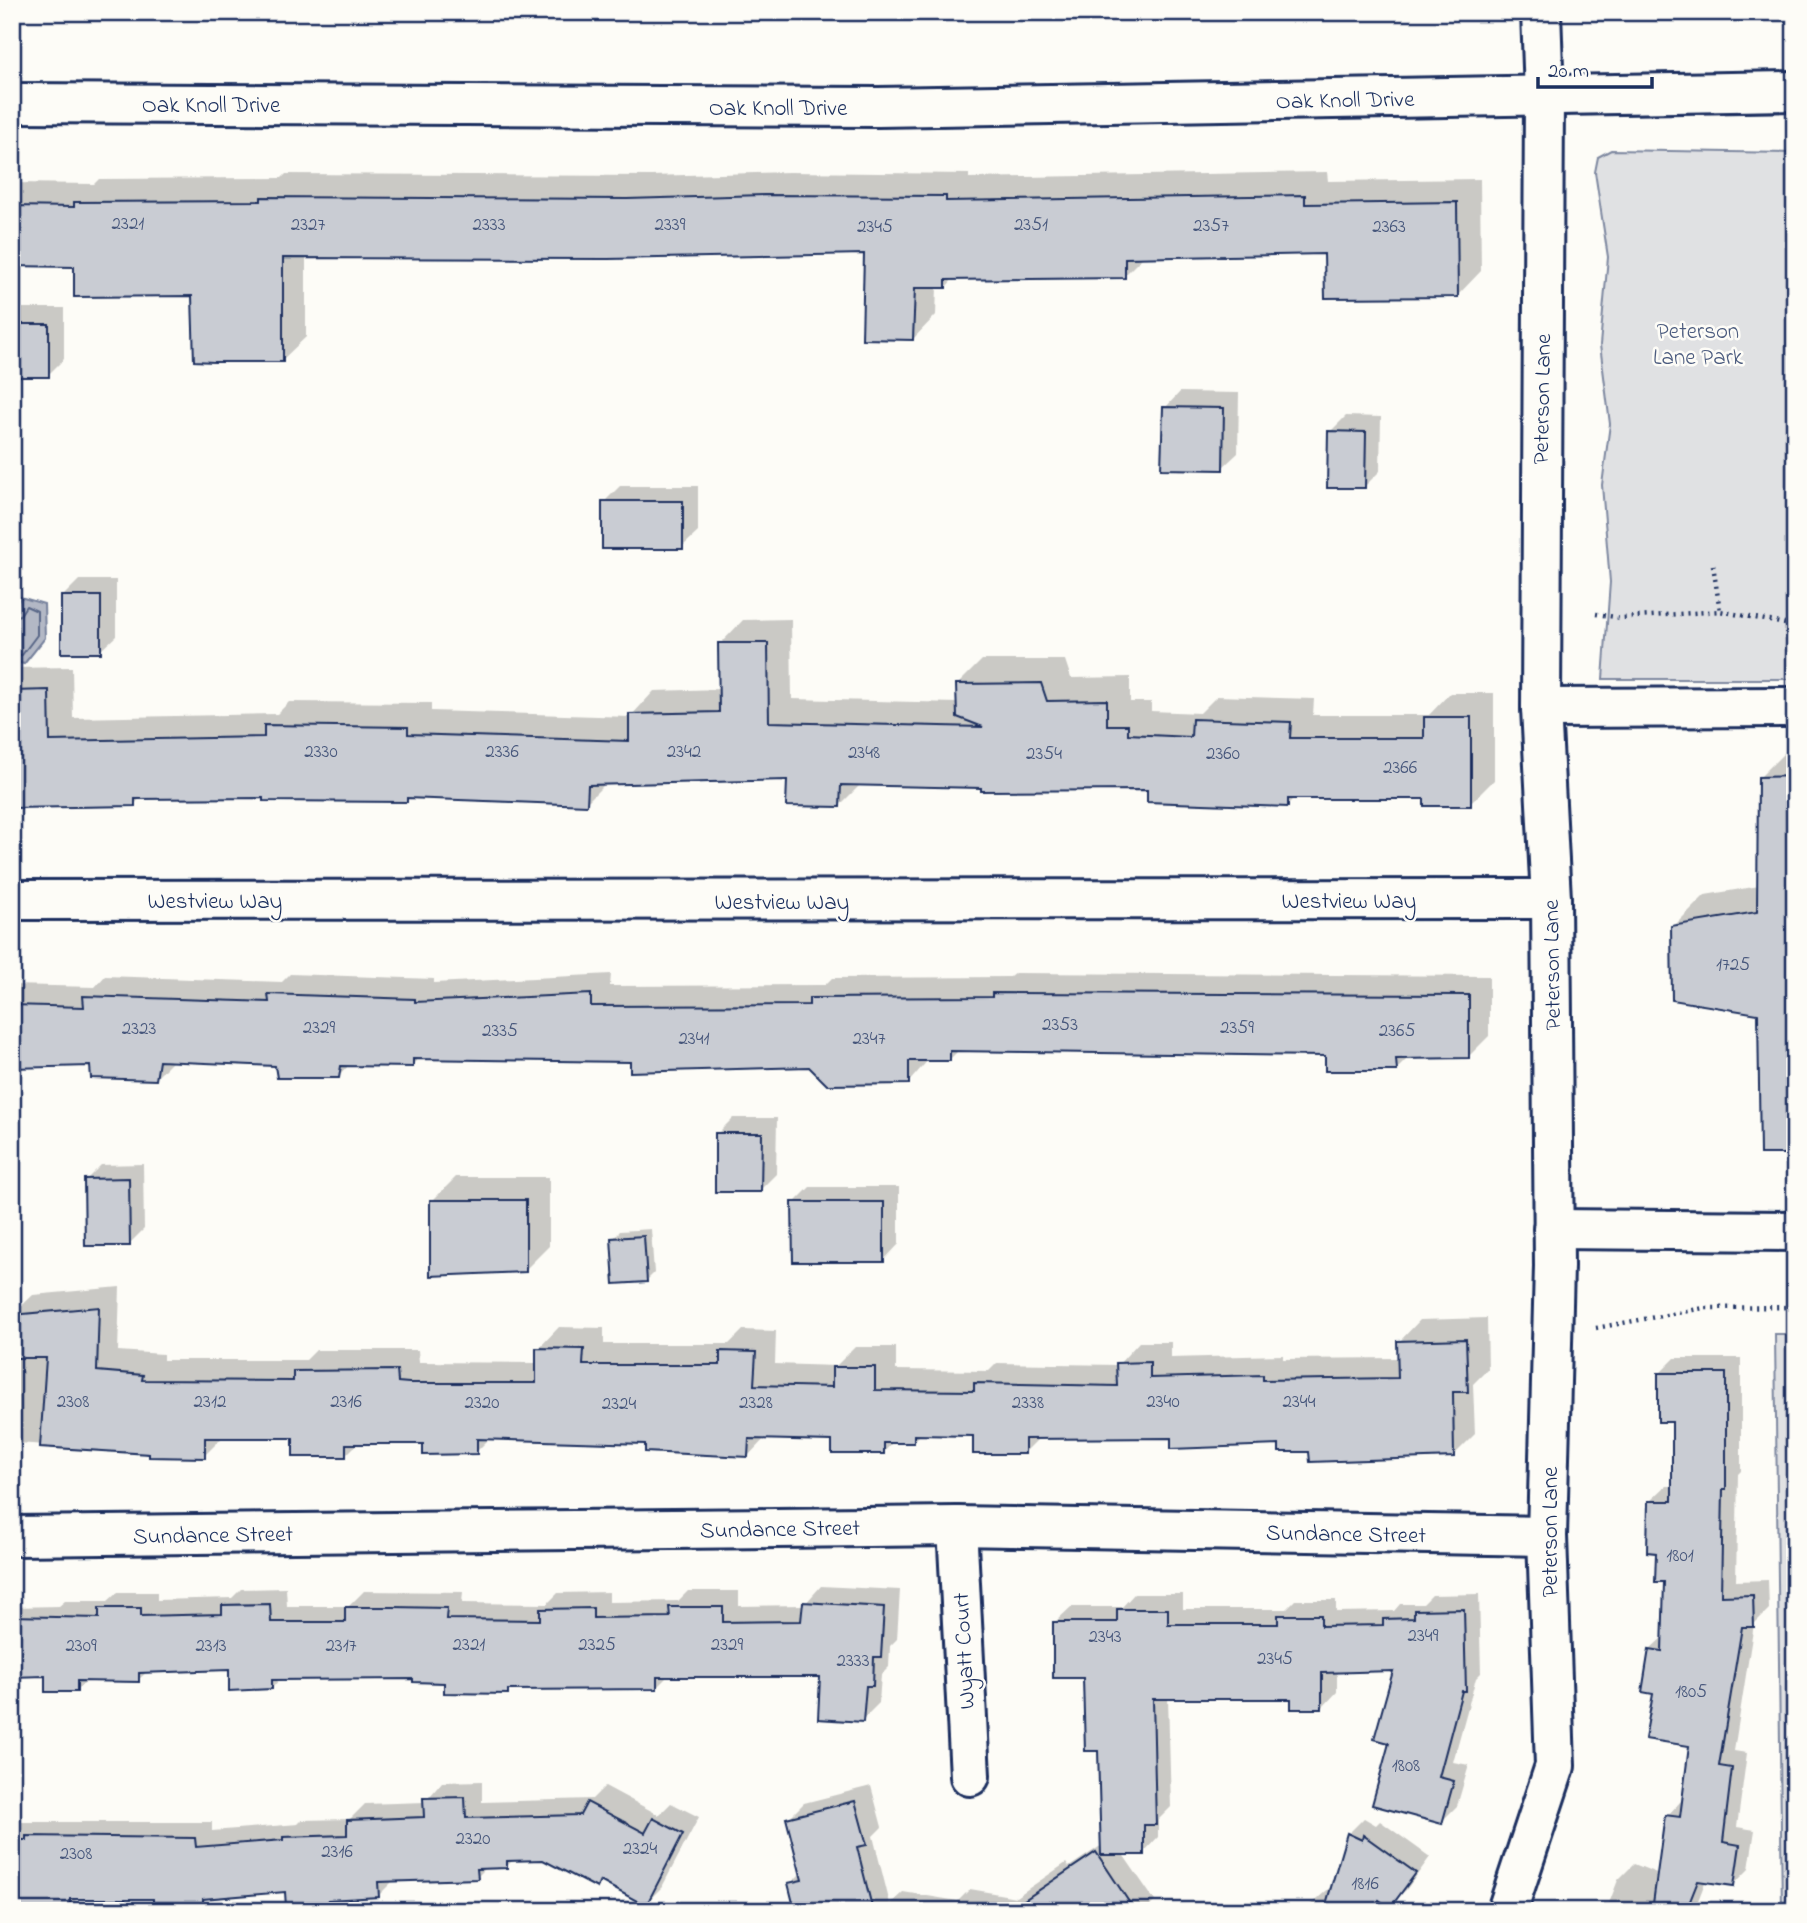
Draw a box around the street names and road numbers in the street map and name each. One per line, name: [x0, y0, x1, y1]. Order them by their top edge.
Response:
street label: Oak Knoll Drive: [1275, 84, 1415, 119]
street label: Oak Knoll Drive: [142, 90, 281, 123]
street label: Oak Knoll Drive: [709, 93, 848, 126]
street label: Peterson Lane: [1526, 333, 1561, 465]
street label: Westview Way: [148, 886, 282, 921]
street label: Westview Way: [1282, 886, 1416, 921]
street label: Westview Way: [715, 887, 849, 922]
street label: Peterson Lane: [1536, 899, 1571, 1031]
street label: Peterson Lane: [1535, 1466, 1568, 1597]
street label: Sundance Street: [700, 1513, 861, 1548]
street label: Sundance Street: [1266, 1518, 1427, 1553]
street label: Sundance Street: [133, 1519, 294, 1554]
street label: Wyatt Court: [946, 1591, 987, 1710]

